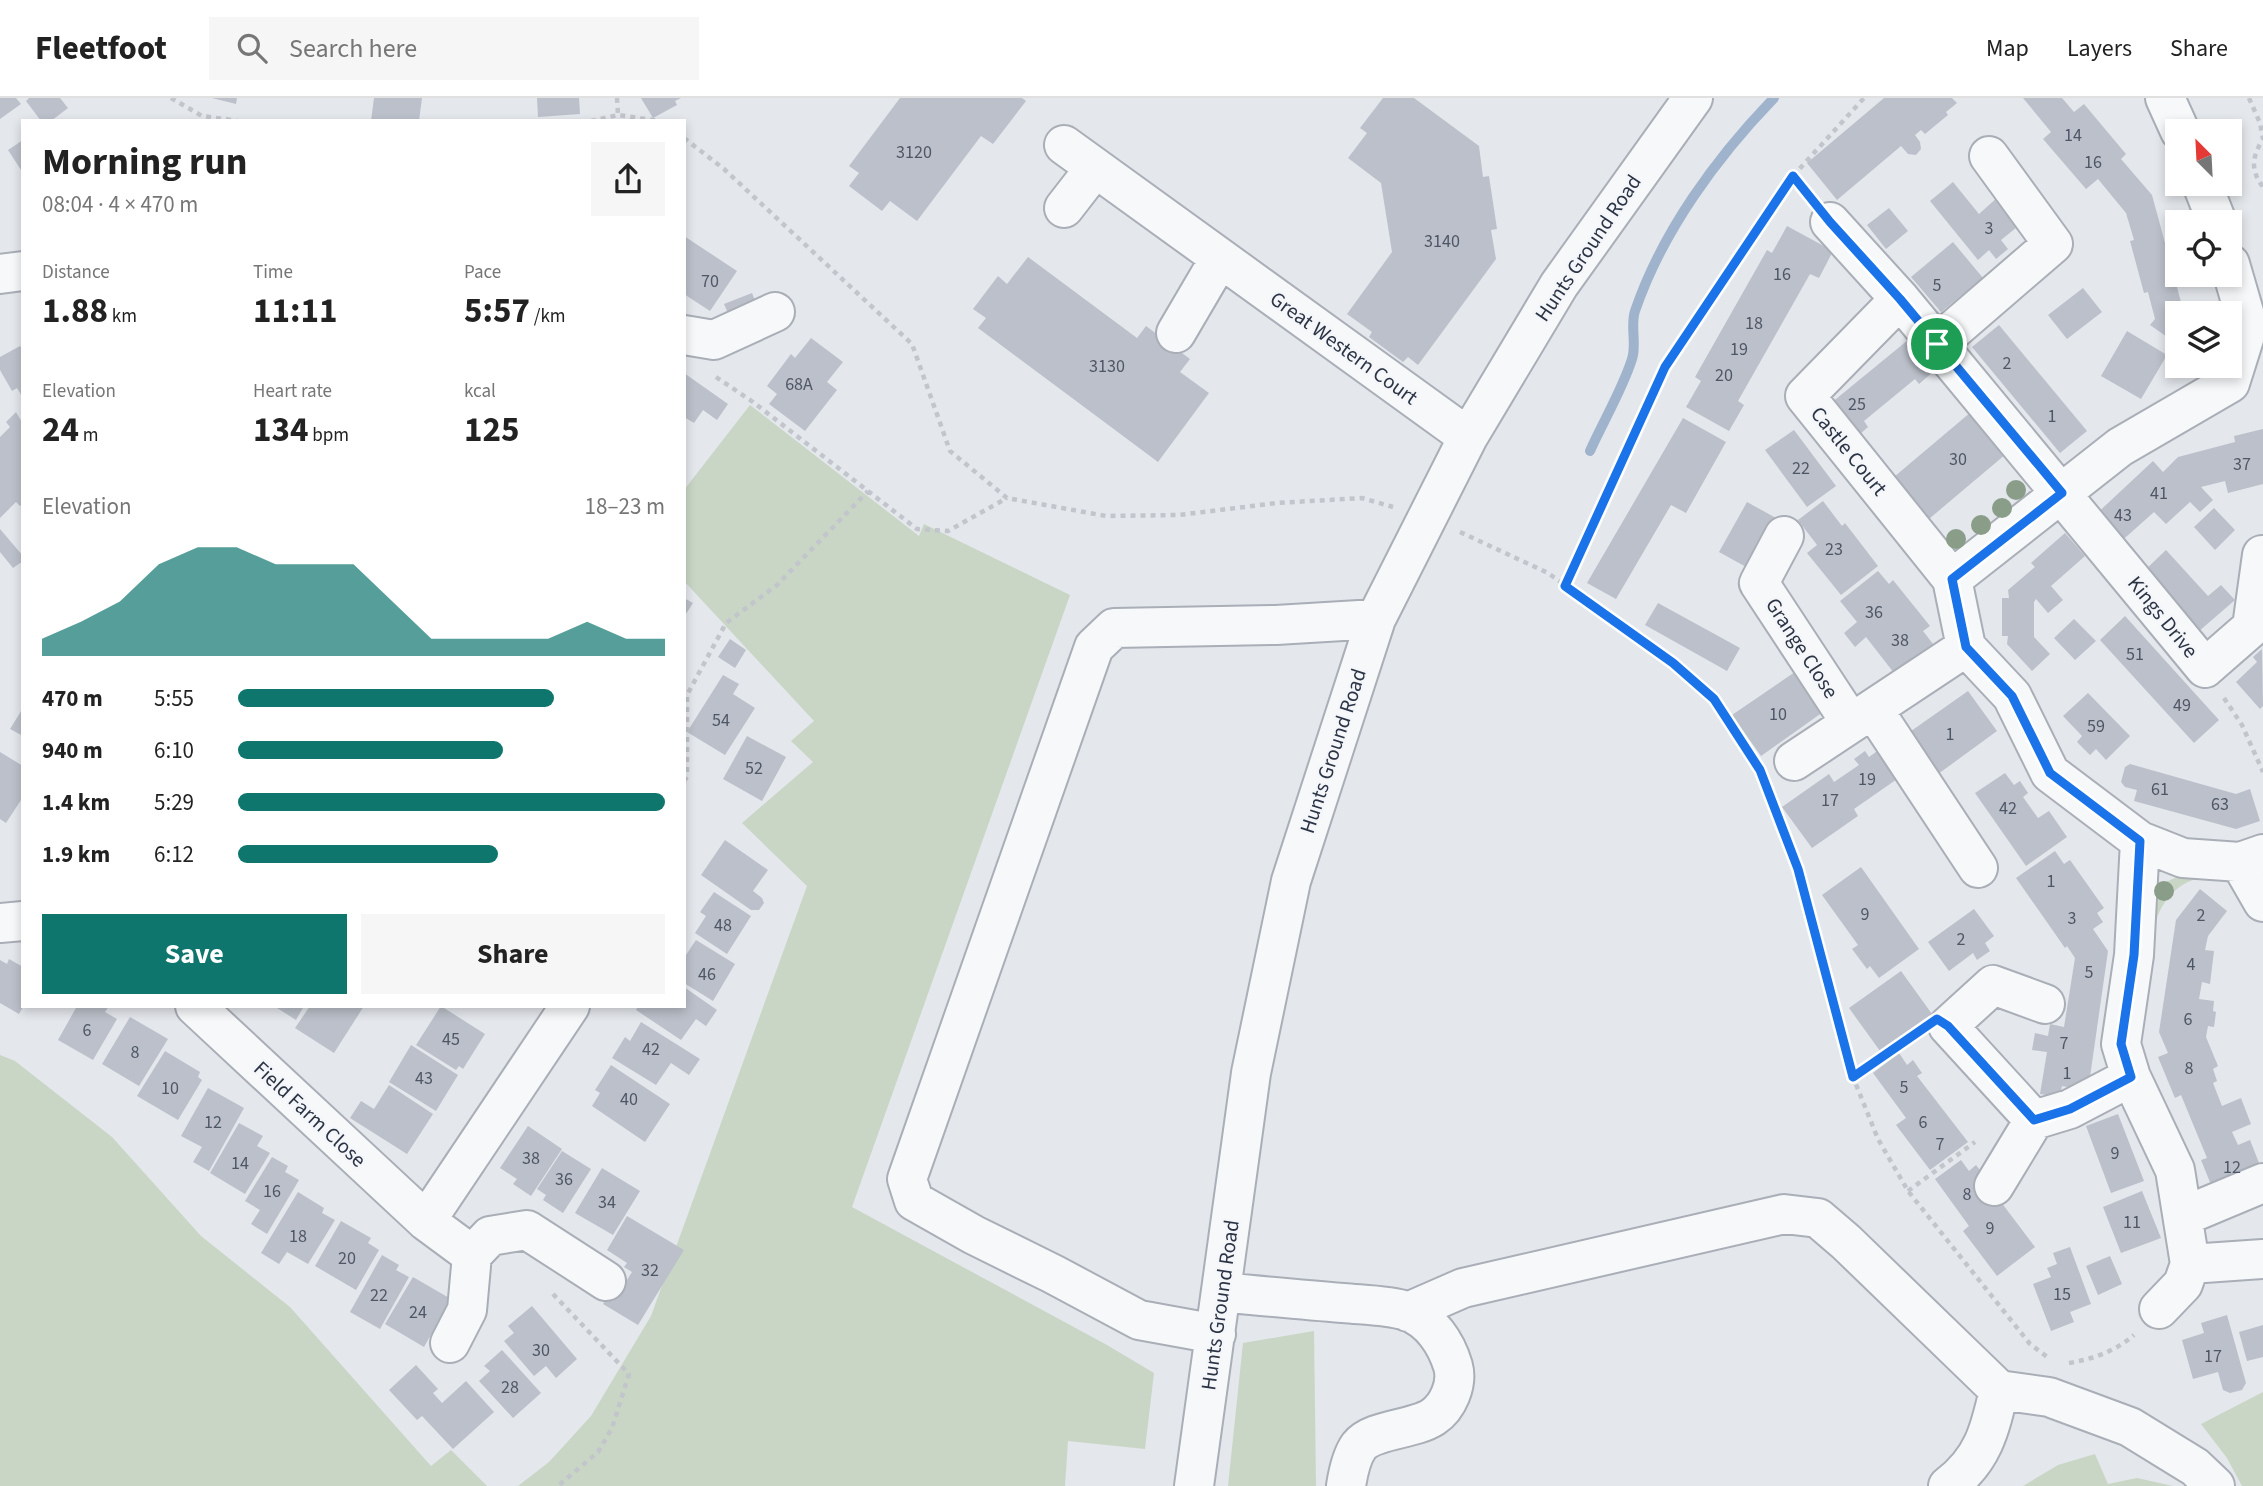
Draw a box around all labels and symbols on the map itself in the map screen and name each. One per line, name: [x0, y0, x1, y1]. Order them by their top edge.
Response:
north arrow: [2165, 119, 2242, 196]
house number: 14: [2064, 123, 2082, 148]
house number: 3120: [896, 140, 932, 165]
house number: 16: [2084, 150, 2102, 175]
street label: Hunts Ground Road: [1528, 168, 1648, 328]
house number: 3: [1985, 216, 1994, 241]
house number: 3140: [1424, 229, 1460, 254]
house number: 16: [1773, 262, 1791, 287]
house number: 70: [701, 269, 719, 294]
house number: 5: [1933, 273, 1942, 298]
street label: Great Western Court: [1264, 284, 1424, 412]
house number: 18: [1745, 311, 1763, 336]
pin: [1907, 314, 1967, 374]
house number: 19: [1730, 337, 1748, 362]
house number: 2: [2003, 351, 2012, 376]
house number: 3130: [1089, 354, 1125, 379]
house number: 20: [1715, 363, 1733, 388]
house number: 68A: [785, 372, 813, 397]
house number: 25: [1848, 392, 1866, 417]
street label: Castle Court: [1804, 400, 1894, 502]
house number: 1: [2048, 404, 2056, 429]
house number: 30: [1949, 447, 1967, 472]
house number: 37: [2233, 452, 2251, 477]
house number: 22: [1792, 456, 1810, 481]
house number: 41: [2150, 481, 2168, 506]
house number: 43: [2114, 503, 2132, 528]
house number: 23: [1825, 537, 1843, 562]
street label: Kings Drive: [2121, 570, 2205, 664]
street label: Grange Close: [1758, 592, 1846, 704]
house number: 36: [1865, 600, 1883, 625]
house number: 38: [1891, 628, 1909, 653]
house number: 51: [2126, 642, 2144, 667]
street label: Hunts Ground Road: [1292, 665, 1374, 837]
house number: 49: [2173, 693, 2191, 718]
house number: 10: [1769, 702, 1787, 727]
house number: 54: [712, 708, 730, 733]
house number: 59: [2087, 714, 2105, 739]
house number: 1: [1946, 722, 1954, 747]
house number: 52: [745, 756, 763, 781]
house number: 19: [1858, 767, 1876, 792]
house number: 61: [2151, 777, 2169, 802]
house number: 17: [1821, 788, 1839, 813]
house number: 63: [2211, 792, 2229, 817]
house number: 42: [1999, 796, 2017, 821]
house number: 1: [2047, 869, 2055, 894]
house number: 9: [1861, 902, 1870, 927]
house number: 2: [2197, 903, 2206, 928]
house number: 3: [2068, 906, 2077, 931]
house number: 48: [714, 913, 732, 938]
house number: 2: [1957, 927, 1966, 952]
house number: 4: [2187, 952, 2196, 977]
house number: 5: [2085, 960, 2094, 985]
house number: 46: [698, 962, 716, 987]
house number: 6: [2184, 1007, 2193, 1032]
house number: 6: [83, 1018, 92, 1043]
house number: 45: [442, 1027, 460, 1052]
house number: 7: [2060, 1031, 2069, 1056]
house number: 42: [642, 1037, 660, 1062]
house number: 8: [131, 1040, 140, 1065]
street label: Field Farm Close: [247, 1054, 373, 1174]
house number: 8: [2185, 1056, 2194, 1081]
house number: 1: [2063, 1061, 2071, 1086]
house number: 43: [415, 1066, 433, 1091]
house number: 5: [1900, 1075, 1909, 1100]
house number: 10: [161, 1076, 179, 1101]
house number: 40: [620, 1087, 638, 1112]
house number: 12: [204, 1110, 222, 1135]
house number: 6: [1919, 1110, 1928, 1135]
house number: 7: [1936, 1132, 1945, 1157]
house number: 9: [2111, 1141, 2120, 1166]
house number: 38: [522, 1146, 540, 1171]
house number: 14: [231, 1151, 249, 1176]
house number: 12: [2223, 1155, 2241, 1180]
house number: 36: [555, 1167, 573, 1192]
house number: 16: [263, 1179, 281, 1204]
house number: 8: [1963, 1182, 1972, 1207]
house number: 34: [598, 1190, 616, 1215]
house number: 11: [2123, 1210, 2141, 1235]
house number: 9: [1986, 1216, 1995, 1241]
street label: Hunts Ground Road: [1193, 1218, 1247, 1392]
house number: 18: [289, 1224, 307, 1249]
house number: 20: [338, 1246, 356, 1271]
house number: 32: [641, 1258, 659, 1283]
house number: 15: [2053, 1282, 2071, 1307]
house number: 22: [370, 1283, 388, 1308]
house number: 24: [409, 1300, 427, 1325]
house number: 30: [532, 1338, 550, 1363]
house number: 17: [2204, 1344, 2222, 1369]
house number: 28: [501, 1375, 519, 1400]

